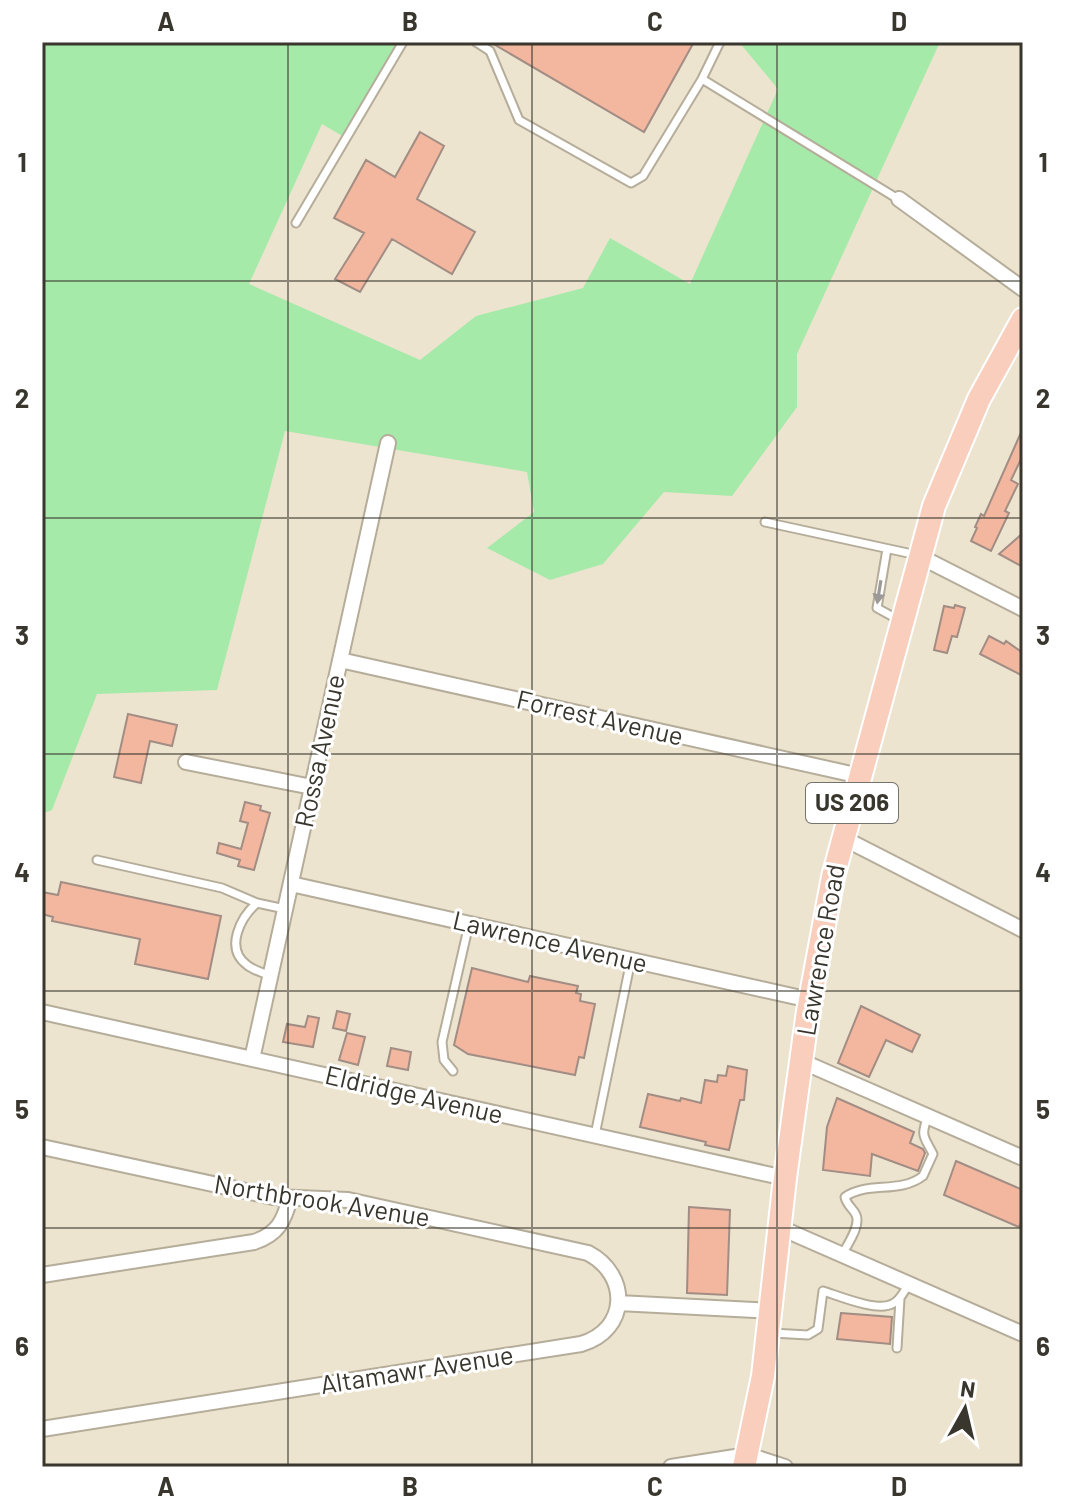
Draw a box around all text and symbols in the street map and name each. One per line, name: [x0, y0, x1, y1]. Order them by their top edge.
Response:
text: A: [157, 5, 175, 36]
text: B: [402, 5, 418, 36]
text: C: [647, 5, 663, 36]
text: D: [891, 5, 907, 36]
text: 1: [17, 146, 27, 177]
text: 1: [1038, 146, 1048, 177]
text: 2: [15, 382, 29, 413]
text: 2: [1036, 382, 1050, 413]
one-way arrow: [872, 580, 885, 605]
text: 3: [15, 619, 29, 650]
text: 3: [1036, 619, 1050, 650]
street label: Rossa Avenue: [287, 671, 350, 830]
street label: Forrest Avenue: [514, 682, 687, 751]
road number: US 206: [806, 783, 898, 823]
text: 4: [14, 856, 30, 887]
text: 4: [1035, 856, 1051, 887]
street label: Lawrence Road: [789, 862, 850, 1038]
street label: Lawrence Avenue: [450, 903, 651, 978]
street label: Eldridge Avenue: [322, 1058, 506, 1129]
text: 5: [15, 1093, 29, 1124]
text: 5: [1036, 1093, 1050, 1124]
street label: Northbrook Avenue: [212, 1167, 432, 1232]
text: 6: [15, 1330, 29, 1361]
text: 6: [1036, 1330, 1050, 1361]
street label: Altamawr Avenue: [318, 1338, 516, 1399]
north arrow: [925, 1369, 1005, 1449]
text: N: [959, 1374, 977, 1402]
text: A: [157, 1470, 175, 1501]
text: B: [402, 1470, 418, 1501]
text: C: [647, 1470, 663, 1501]
text: D: [891, 1470, 907, 1501]

